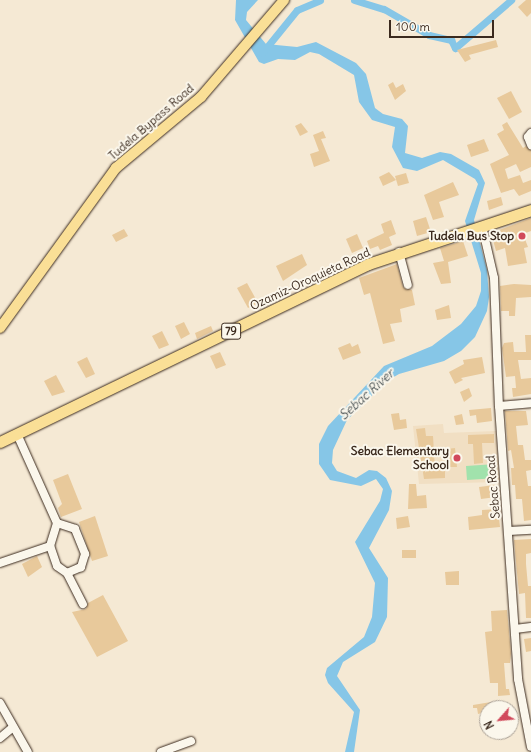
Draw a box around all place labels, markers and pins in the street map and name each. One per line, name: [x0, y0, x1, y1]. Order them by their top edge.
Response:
place label: Tudela Bus Stop: [428, 229, 514, 243]
marker: Tudela Bus Stop: [517, 231, 527, 241]
place label: Sebac Elementary School: [351, 444, 449, 472]
marker: Sebac Elementary School: [452, 453, 462, 463]

